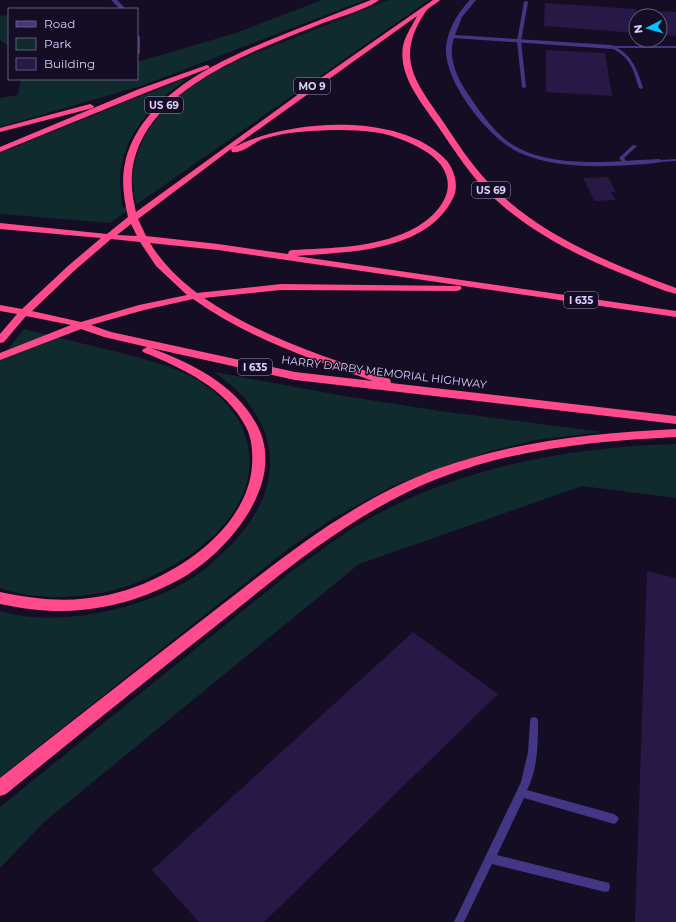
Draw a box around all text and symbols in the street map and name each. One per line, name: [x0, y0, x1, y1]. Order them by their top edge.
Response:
legend: [8, 8, 138, 80]
north arrow: [628, 8, 668, 48]
text: Road: [44, 16, 75, 31]
text: N: [631, 24, 645, 34]
text: Park: [44, 36, 72, 51]
text: Building: [44, 56, 95, 71]
road number: MO 9: [294, 78, 330, 94]
road number: US 69: [145, 97, 183, 113]
road number: US 69: [472, 182, 510, 198]
road number: I 635: [564, 292, 598, 308]
street label: HARRY DARBY MEMORIAL HIGHWAY: [281, 352, 488, 392]
road number: I 635: [238, 359, 272, 375]

